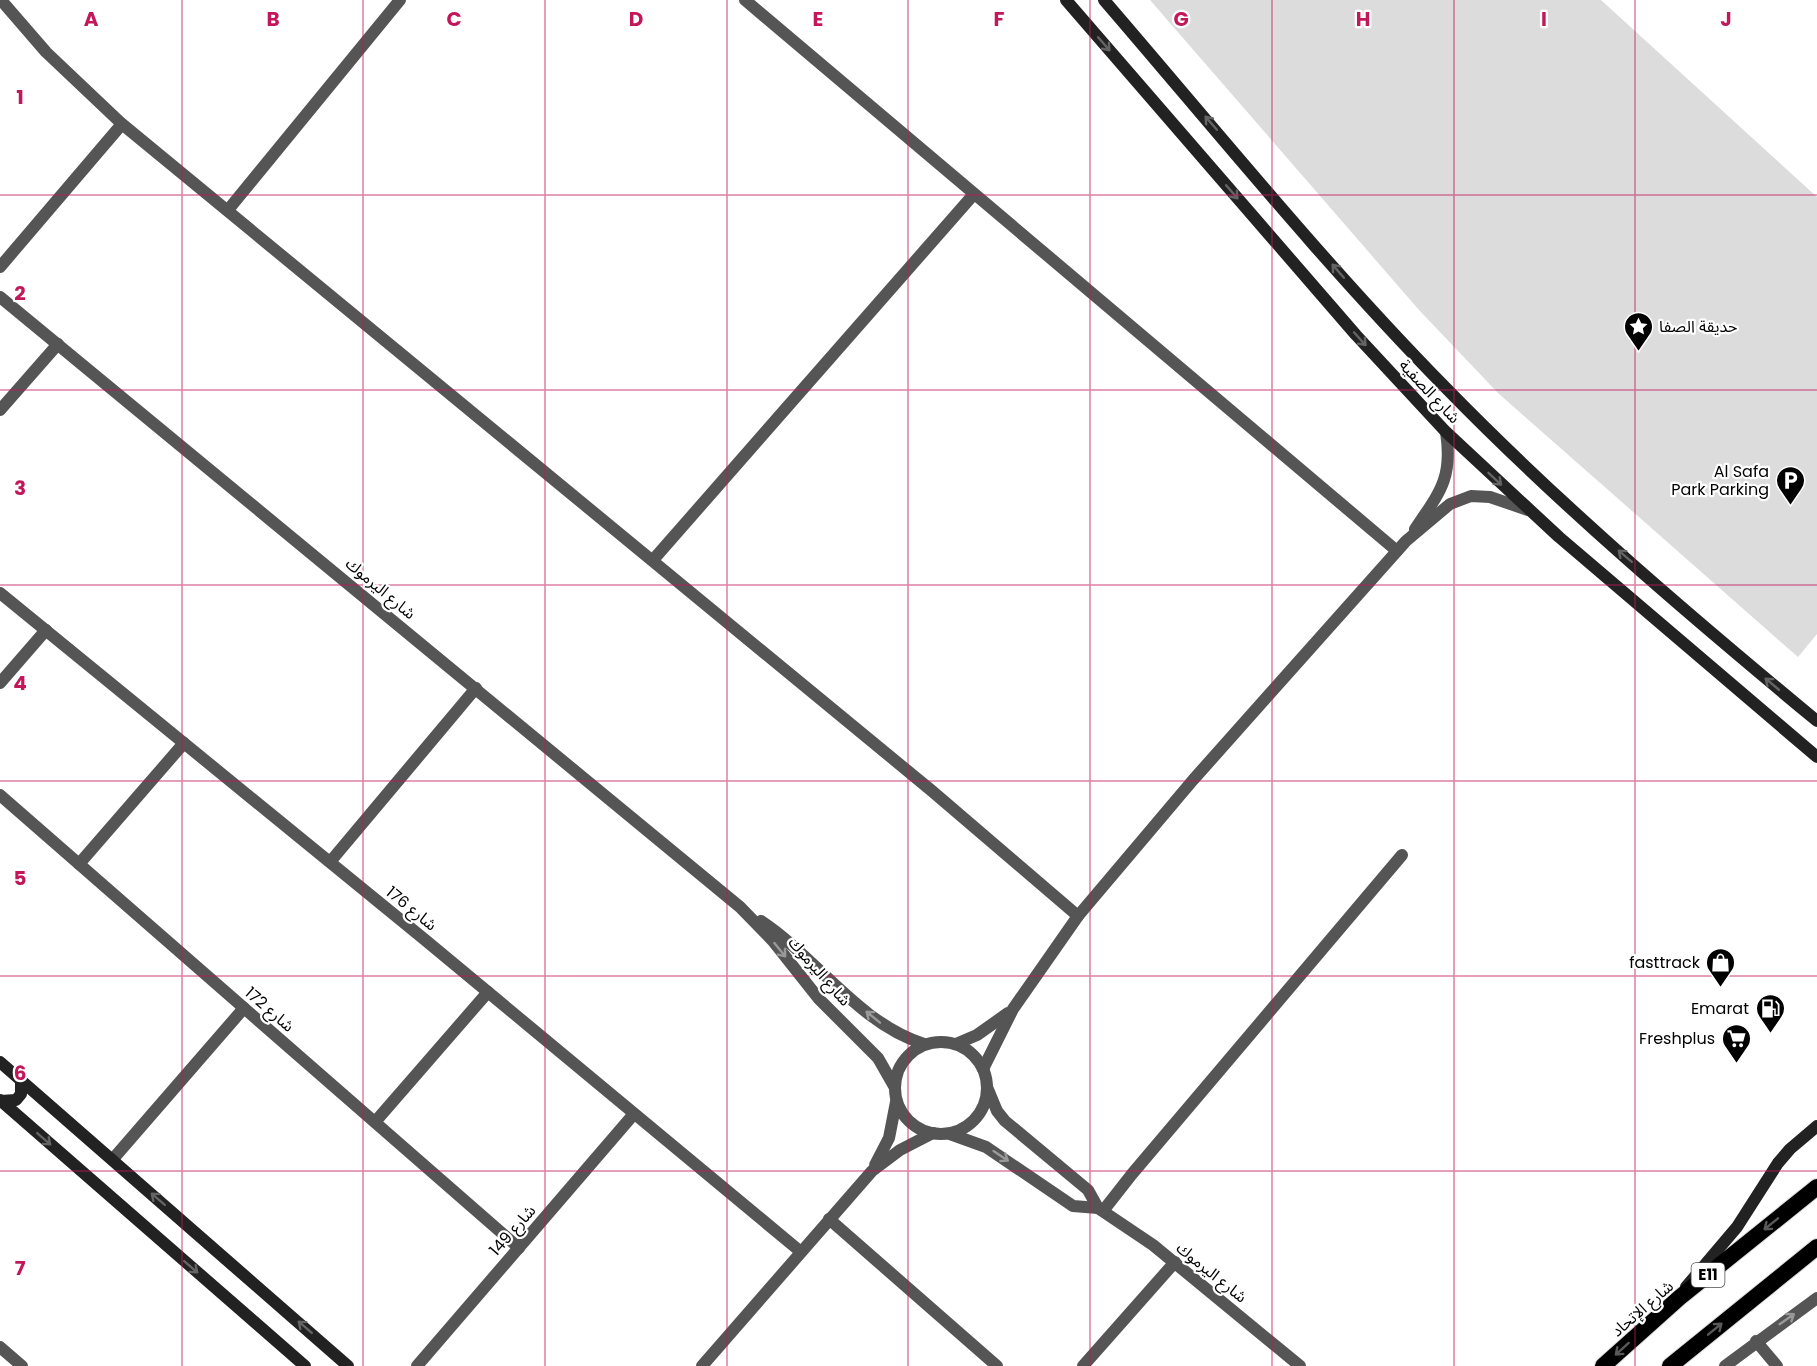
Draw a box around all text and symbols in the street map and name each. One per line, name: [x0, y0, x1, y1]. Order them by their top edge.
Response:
text: A: [84, 5, 99, 33]
text: B: [266, 5, 280, 33]
text: C: [446, 5, 462, 33]
text: D: [629, 5, 643, 33]
text: E: [813, 5, 823, 33]
text: F: [994, 5, 1005, 33]
text: G: [1173, 5, 1189, 33]
text: H: [1356, 5, 1370, 33]
text: I: [1541, 5, 1547, 33]
text: J: [1720, 5, 1732, 33]
one-way arrow: [1097, 36, 1111, 51]
text: 1: [16, 83, 24, 111]
one-way arrow: [1204, 115, 1217, 131]
one-way arrow: [1225, 184, 1238, 200]
one-way arrow: [1331, 264, 1345, 279]
text: 2: [14, 279, 26, 307]
place icon: حديقة الصفا: [1622, 310, 1654, 352]
place label: حديقة الصفا: [1659, 315, 1737, 338]
one-way arrow: [1353, 331, 1367, 346]
street label: شارع الصفية: [1393, 354, 1465, 429]
place label: Al Safa Park Parking: [1671, 460, 1769, 501]
parking icon: Al Safa Park Parking: [1774, 464, 1806, 506]
one-way arrow: [1487, 472, 1502, 486]
text: 3: [14, 474, 26, 502]
one-way arrow: [1618, 549, 1633, 563]
street label: شارع اليرموك: [340, 552, 421, 625]
text: 4: [13, 669, 27, 697]
one-way arrow: [1765, 677, 1780, 691]
text: 5: [14, 864, 27, 892]
street label: شارع 176: [381, 881, 442, 937]
street label: شارع اليرموك: [782, 932, 856, 1012]
one-way arrow: [773, 942, 786, 958]
shop icon: fasttrack: [1705, 946, 1737, 988]
place label: fasttrack: [1629, 951, 1701, 974]
street label: شارع 172: [239, 981, 299, 1038]
fuel station icon: Emarat: [1754, 992, 1786, 1034]
place label: Emarat: [1691, 997, 1749, 1020]
one-way arrow: [866, 1010, 882, 1023]
supermarket icon: Freshplus: [1720, 1022, 1752, 1064]
place label: Freshplus: [1639, 1027, 1715, 1050]
text: 6: [14, 1059, 26, 1087]
one-way arrow: [36, 1132, 52, 1145]
one-way arrow: [992, 1150, 1009, 1162]
one-way arrow: [151, 1192, 166, 1206]
street label: شارع 149: [484, 1200, 542, 1261]
one-way arrow: [1764, 1217, 1780, 1230]
street label: شارع اليرموك: [1171, 1237, 1252, 1309]
text: 7: [15, 1254, 26, 1282]
one-way arrow: [183, 1260, 198, 1274]
road number: E11: [1692, 1263, 1724, 1287]
street label: شارع الإتحاد: [1606, 1275, 1679, 1343]
one-way arrow: [1779, 1313, 1795, 1325]
one-way arrow: [297, 1320, 312, 1334]
one-way arrow: [1707, 1323, 1723, 1336]
one-way arrow: [1615, 1342, 1630, 1356]

